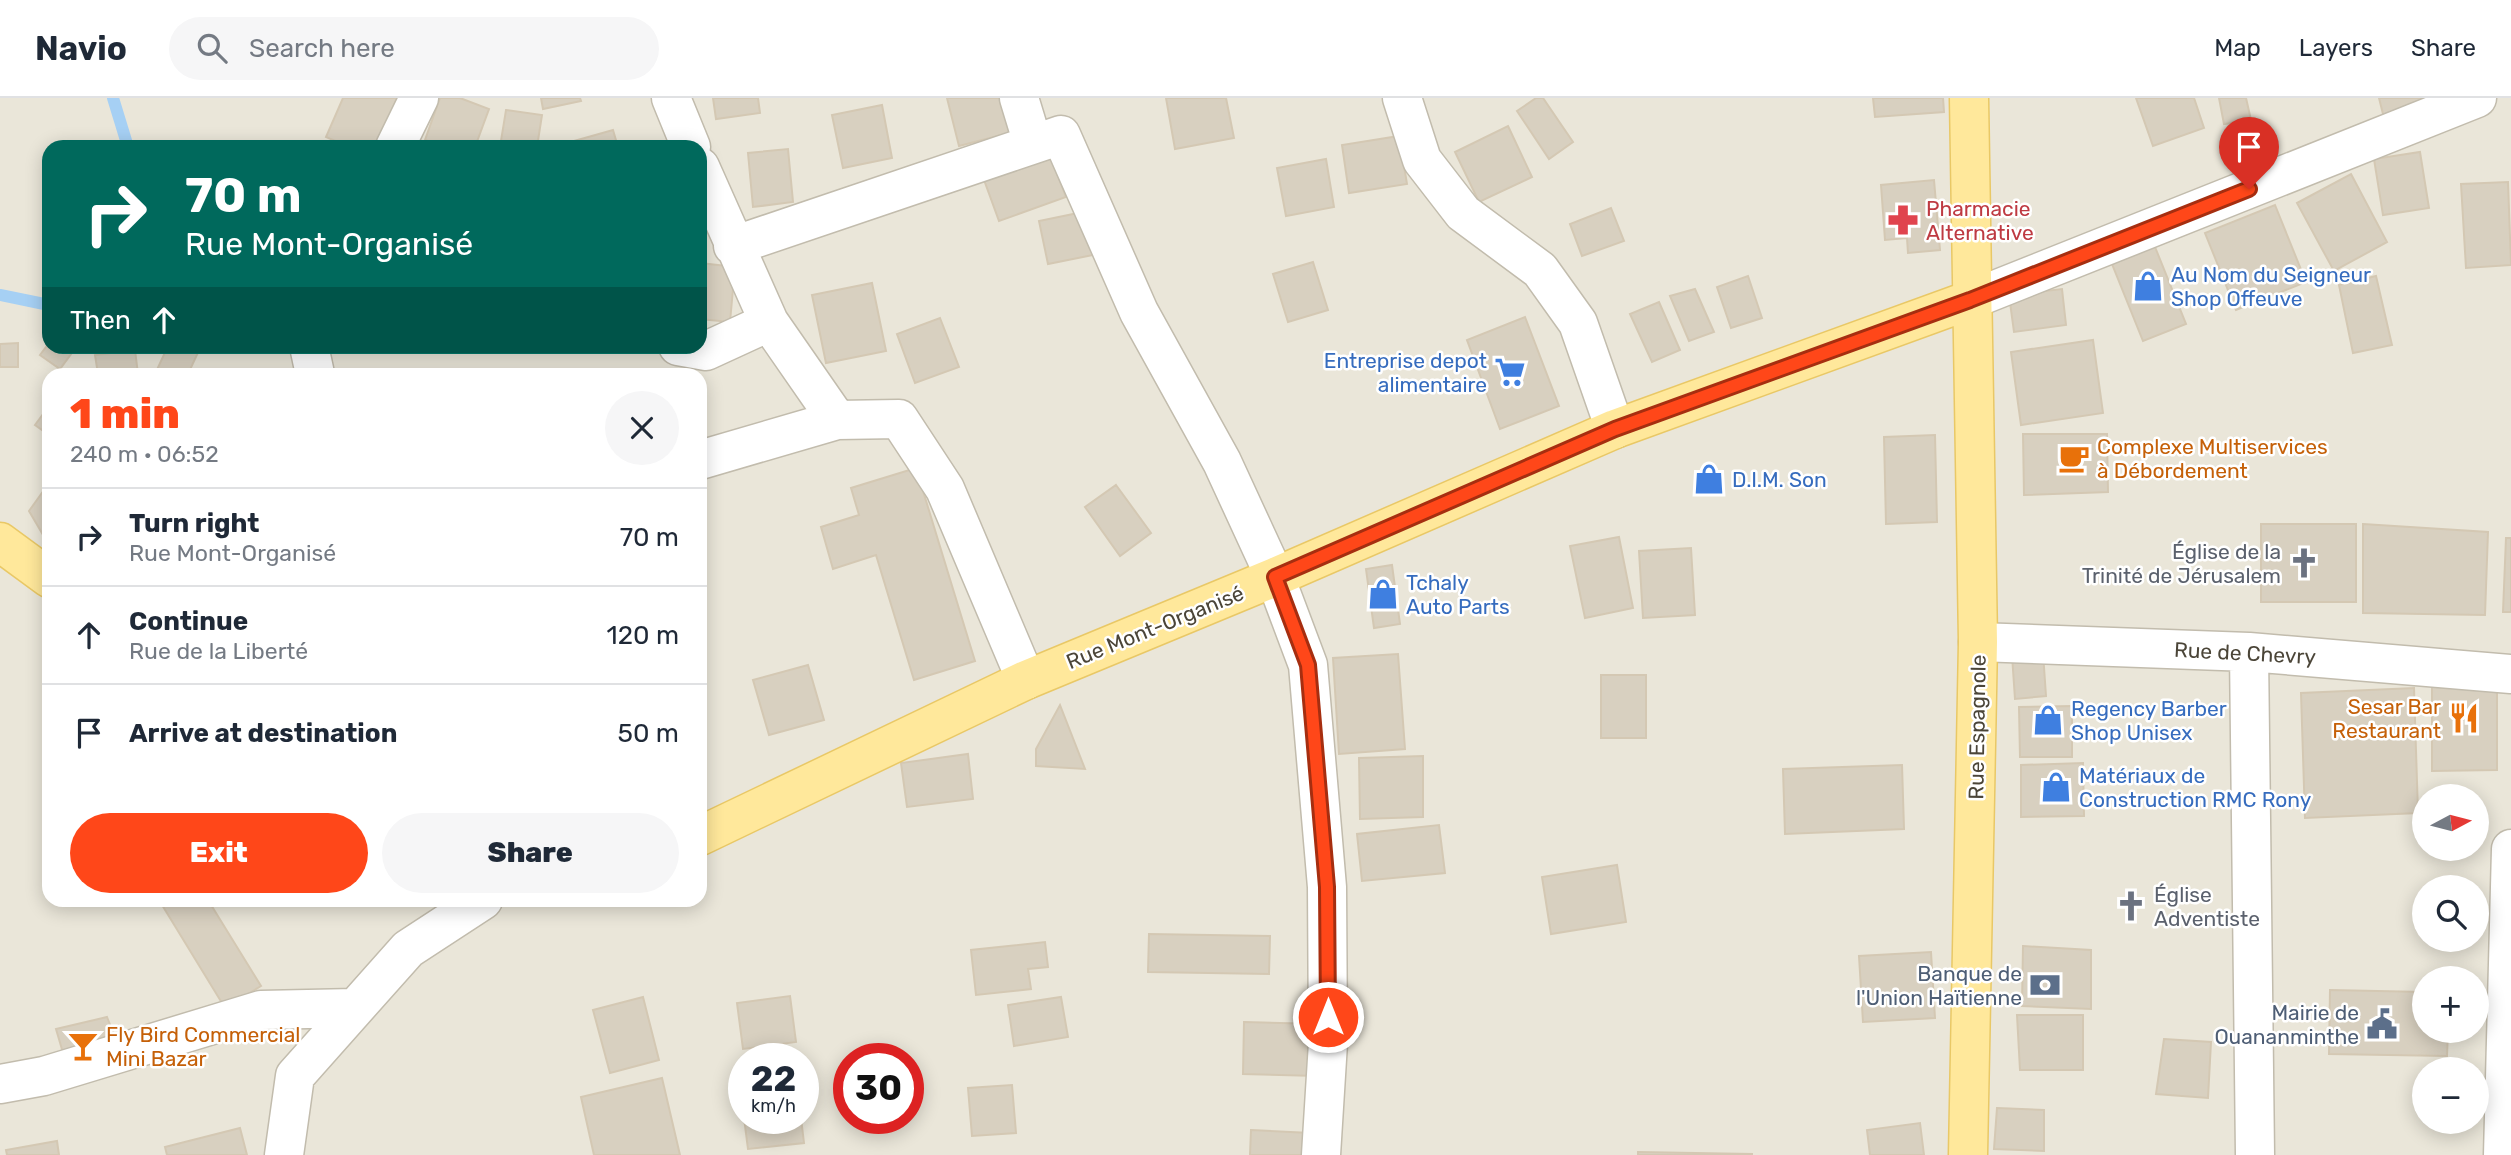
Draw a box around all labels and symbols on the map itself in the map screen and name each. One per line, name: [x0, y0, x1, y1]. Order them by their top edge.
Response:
pin: [2219, 117, 2279, 189]
place label: Pharmacie Alternative: [1926, 196, 2034, 245]
pharmacy icon: Pharmacie Alternative: [1886, 203, 1920, 237]
place label: Au Nom du Seigneur Shop Offeuve: [2171, 262, 2371, 311]
shop icon: Au Nom du Seigneur Shop Offeuve: [2131, 269, 2165, 303]
place label: Entreprise depot alimentaire: [1324, 348, 1487, 397]
supermarket icon: Entreprise depot alimentaire: [1493, 355, 1527, 389]
place label: Complexe Multiservices à Débordement: [2097, 434, 2328, 483]
cafe icon: Complexe Multiservices à Débordement: [2057, 441, 2091, 475]
shop icon: D.I.M. Son: [1692, 462, 1726, 496]
place label: D.I.M. Son: [1732, 467, 1827, 492]
place label: Église de la Trinité de Jérusalem: [2082, 539, 2281, 588]
church icon: Église de la Trinité de Jérusalem: [2287, 546, 2321, 580]
place label: Tchaly Auto Parts: [1406, 570, 1510, 619]
shop icon: Tchaly Auto Parts: [1366, 577, 1400, 611]
street label: Rue Mont-Organisé: [1063, 580, 1247, 674]
street label: Rue de Chevry: [2173, 637, 2317, 669]
street label: Rue Espagnole: [1963, 654, 1991, 800]
place label: Sesar Bar Restaurant: [2332, 694, 2441, 743]
place label: Regency Barber Shop Unisex: [2071, 696, 2227, 745]
restaurant icon: Sesar Bar Restaurant: [2447, 701, 2481, 735]
shop icon: Regency Barber Shop Unisex: [2031, 703, 2065, 737]
place label: Matériaux de Construction RMC Rony: [2079, 763, 2312, 812]
shop icon: Matériaux de Construction RMC Rony: [2039, 770, 2073, 804]
north arrow: [2412, 784, 2488, 861]
place label: Église Adventiste: [2154, 882, 2260, 931]
church icon: Église Adventiste: [2114, 889, 2148, 923]
place label: Banque de l'Union Haïtienne: [1856, 961, 2022, 1010]
bank icon: Banque de l'Union Haïtienne: [2028, 968, 2062, 1002]
position arrow: [1291, 980, 1365, 1054]
place label: Mairie de Ouananminthe: [2214, 1000, 2359, 1049]
public building icon: Mairie de Ouananminthe: [2365, 1007, 2399, 1041]
place label: Fly Bird Commercial Mini Bazar: [106, 1022, 300, 1071]
bar icon: Fly Bird Commercial Mini Bazar: [66, 1029, 100, 1063]
speed limit sign: 30: [833, 1043, 924, 1134]

